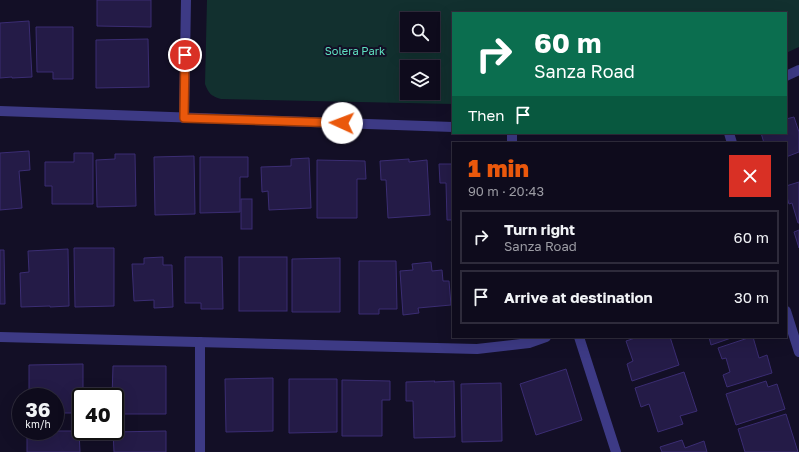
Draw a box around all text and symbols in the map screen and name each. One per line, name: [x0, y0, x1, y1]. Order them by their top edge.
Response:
map controls: [400, 12, 440, 100]
button: search: [400, 12, 440, 52]
text: 60 m: [534, 26, 601, 59]
icon: right: [468, 28, 520, 80]
pin: [168, 38, 202, 72]
icon: arrive: [174, 44, 196, 66]
park label: Solera Park: [325, 44, 385, 57]
button: layers: [400, 60, 440, 100]
text: Sanza Road: [534, 60, 635, 82]
position arrow: [321, 102, 363, 144]
icon: arrive: [512, 104, 534, 126]
text: Then: [468, 106, 504, 124]
text: 1 min: [468, 153, 529, 182]
button: close: [729, 155, 771, 197]
text: 90 m · 20:43: [468, 183, 544, 199]
text: Turn right: [504, 220, 575, 238]
icon: right: [470, 226, 492, 248]
text: 60 m: [734, 228, 769, 246]
text: Sanza Road: [504, 238, 577, 254]
icon: arrive: [470, 286, 492, 308]
text: Arrive at destination: [504, 288, 653, 306]
text: 30 m: [734, 288, 769, 306]
speed limit sign: 40: [72, 388, 124, 440]
text: 36: [26, 397, 50, 421]
text: km/h: [25, 418, 51, 430]

